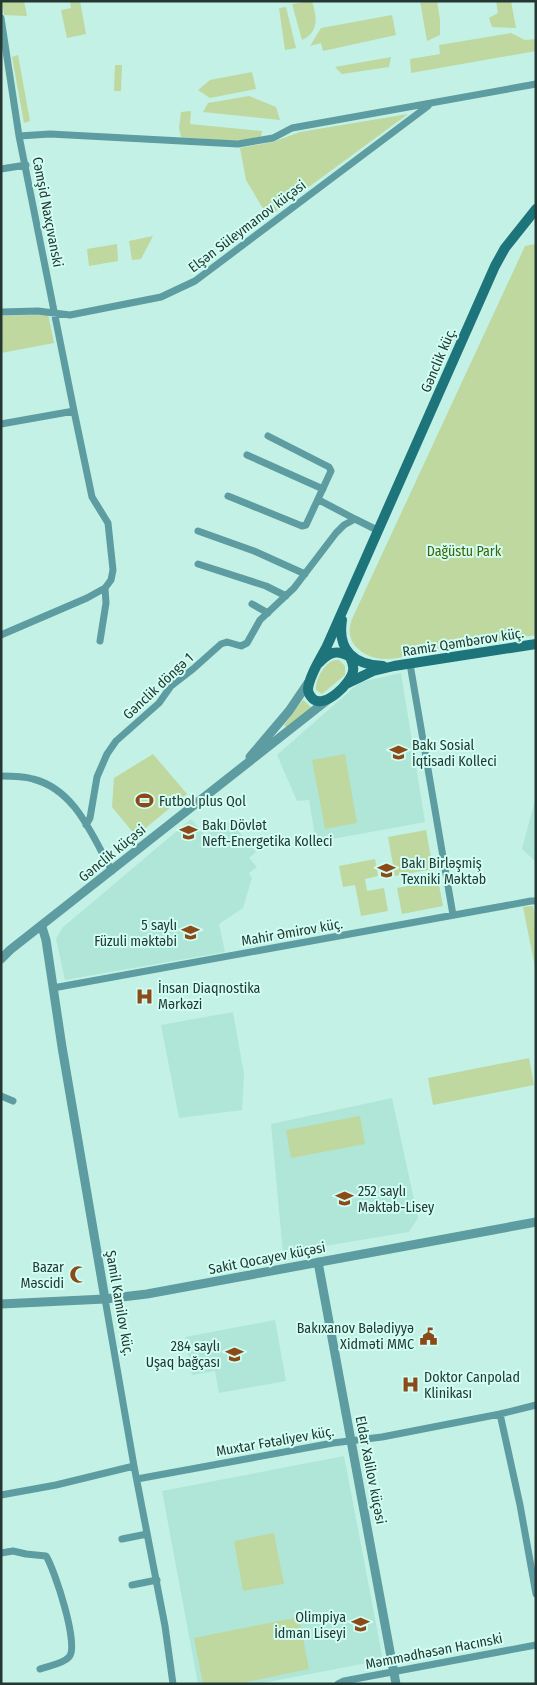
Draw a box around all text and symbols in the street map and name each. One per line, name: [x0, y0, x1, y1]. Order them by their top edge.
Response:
street label: Cəmşid Naxçıvanski: [28, 155, 67, 269]
street label: Elşən Süleymanov küçəsi: [185, 177, 309, 276]
street label: Gənclik küç.: [417, 325, 460, 395]
park label: Dağüstu Park: [427, 543, 502, 560]
street label: Ramiz Qəmbərov küç.: [401, 625, 525, 660]
street label: Gənclik döngə 1: [120, 650, 197, 723]
place label: Bakı Sosial İqtisadi Kolleci: [412, 737, 497, 770]
school or university icon: Bakı Sosial İqtisadi Kolleci: [388, 743, 408, 763]
sports icon: Futbol plus Qol: [135, 791, 155, 811]
place label: Futbol plus Qol: [159, 793, 246, 810]
place label: Bakı Dövlət Neft-Energetika Kolleci: [202, 817, 332, 850]
street label: Gənclik küçəsi: [75, 821, 149, 886]
school or university icon: Bakı Dövlət Neft-Energetika Kolleci: [178, 823, 198, 843]
place label: Bakı Birləşmiş Texniki Məktəb: [401, 855, 486, 888]
school or university icon: Bakı Birləşmiş Texniki Məktəb: [377, 861, 397, 881]
street label: Mahir Əmirov küç.: [240, 915, 344, 950]
place label: 5 saylı Füzuli məktəbi: [94, 917, 177, 950]
school or university icon: 5 saylı Füzuli məktəbi: [181, 923, 201, 943]
place label: İnsan Diaqnostika Mərkəzi: [158, 980, 261, 1013]
hospital icon: İnsan Diaqnostika Mərkəzi: [134, 986, 154, 1006]
place label: 252 saylı Məktəb-Lisey: [358, 1183, 435, 1216]
school or university icon: 252 saylı Məktəb-Lisey: [334, 1189, 354, 1209]
street label: Sakit Qocayev küçəsi: [207, 1239, 327, 1278]
street label: Şamil Kamilov küç.: [102, 1249, 137, 1357]
place label: Bazar Məscidi: [21, 1259, 64, 1292]
mosque icon: Bazar Məscidi: [68, 1265, 88, 1285]
place label: Bakıxanov Bələdiyyə Xidməti MMC: [297, 1320, 414, 1353]
public building icon: Bakıxanov Bələdiyyə Xidməti MMC: [418, 1326, 438, 1346]
place label: 284 saylı Uşaq bağçası: [146, 1338, 220, 1371]
school or university icon: 284 saylı Uşaq bağçası: [224, 1344, 244, 1364]
place label: Doktor Canpolad Klinikası: [424, 1369, 520, 1402]
hospital icon: Doktor Canpolad Klinikası: [400, 1375, 420, 1395]
street label: Eldar Xəlilov küçəsi: [352, 1415, 389, 1526]
street label: Muxtar Fətəliyev küç.: [215, 1423, 335, 1460]
place label: Olimpiya İdman Liseyi: [274, 1609, 346, 1642]
school or university icon: Olimpiya İdman Liseyi: [350, 1615, 370, 1635]
street label: Məmmədhəsən Hacınski: [364, 1630, 504, 1673]

